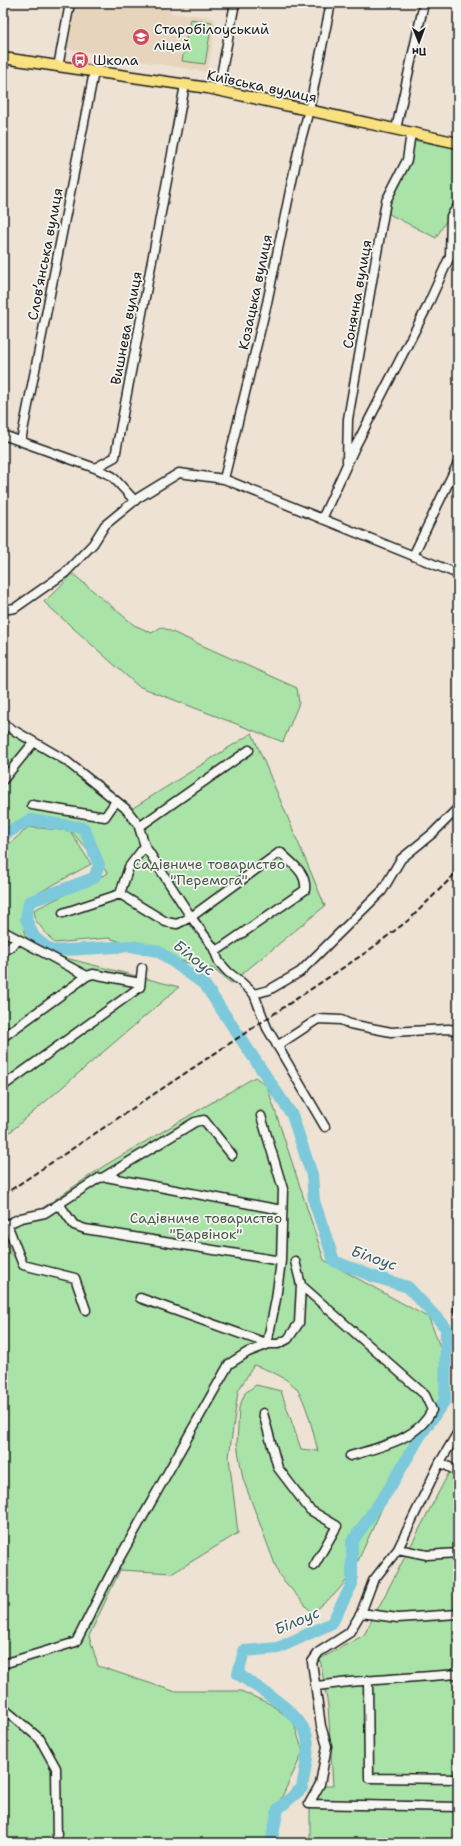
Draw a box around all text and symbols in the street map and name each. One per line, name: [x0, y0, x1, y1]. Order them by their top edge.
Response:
place label: Старобілоуський ліцей: [154, 20, 269, 54]
north arrow: [399, 22, 439, 62]
school or university icon: Старобілоуський ліцей: [131, 27, 151, 47]
text: Пн: [412, 44, 427, 59]
bus stop icon: Школа: [70, 50, 90, 70]
place label: Школа: [93, 51, 139, 69]
street label: Київська вулиця: [205, 66, 319, 106]
street label: Словʼянська вулиця: [23, 186, 67, 322]
street label: Козацька вулиця: [234, 233, 276, 351]
street label: Сонячна вулиця: [339, 238, 375, 350]
street label: Вишнева вулиця: [106, 270, 146, 386]
park label: Садівниче товариство "Перемога": [133, 855, 285, 889]
water label: Білоус: [169, 936, 219, 981]
park label: Садівниче товариство "Барвінок": [130, 1209, 282, 1243]
water label: Білоус: [348, 1241, 400, 1275]
water label: Білоус: [271, 1602, 323, 1639]

